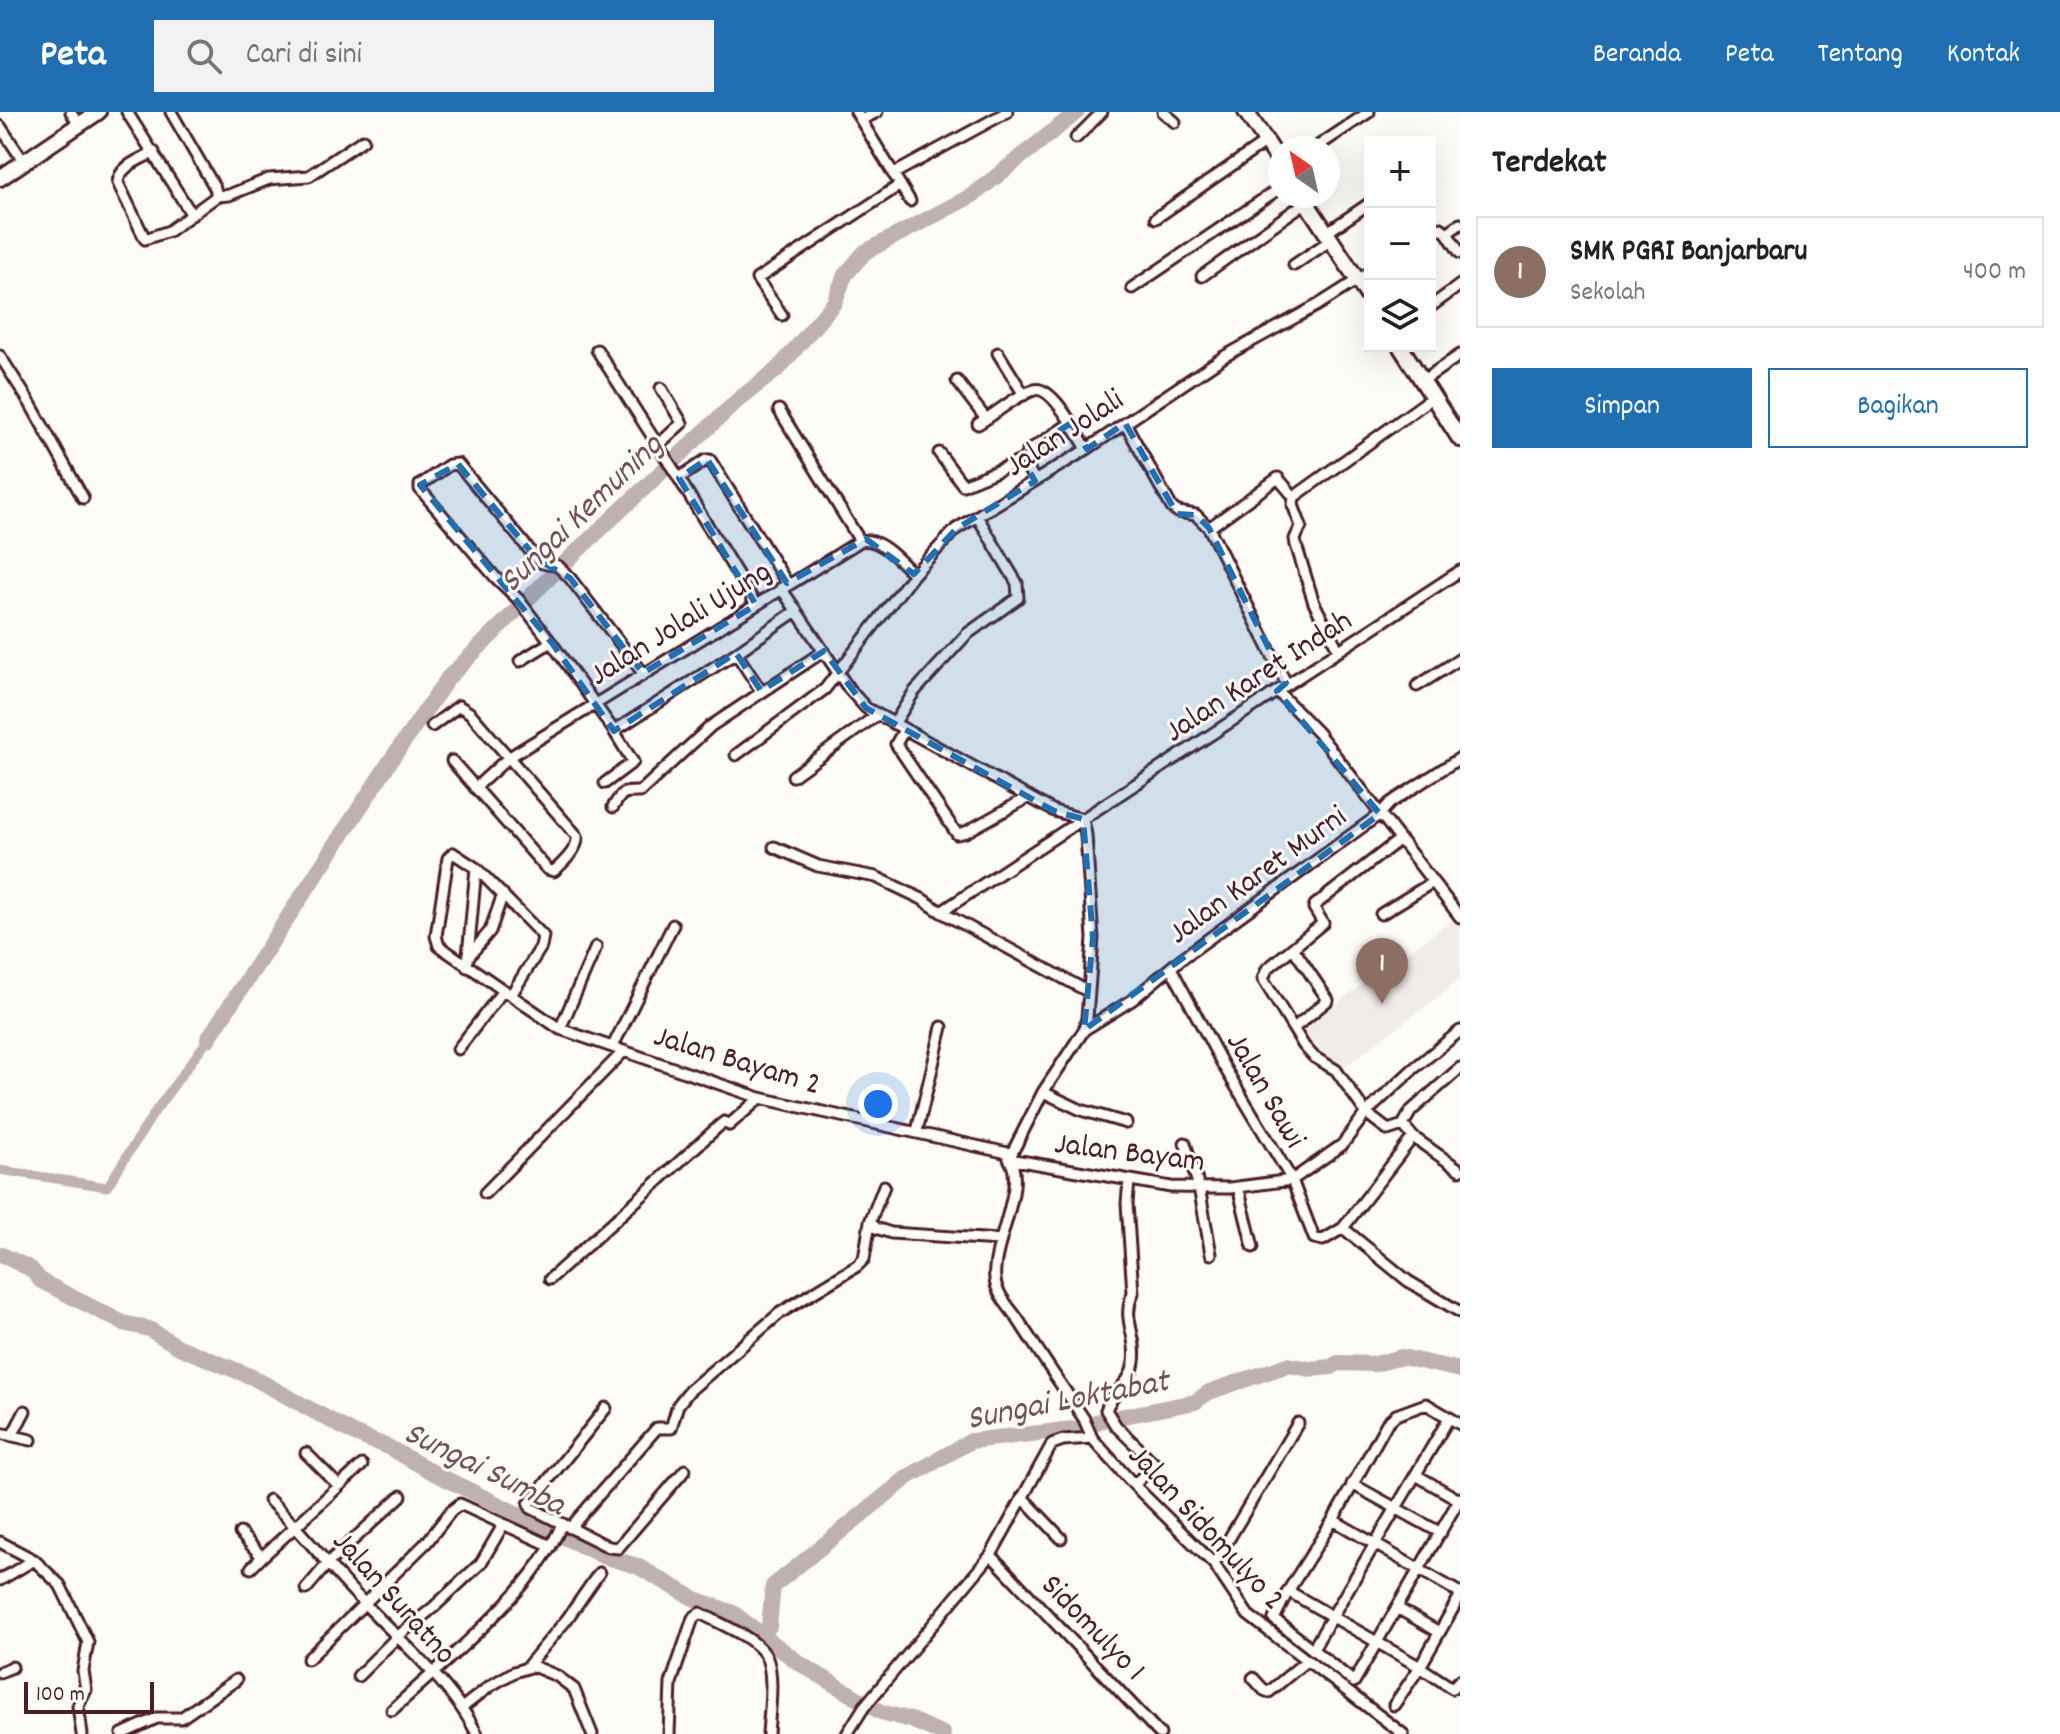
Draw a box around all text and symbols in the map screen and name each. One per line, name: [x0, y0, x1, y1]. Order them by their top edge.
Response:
search box: [154, 20, 714, 92]
text: Peta: [40, 29, 106, 84]
icon: search: [182, 34, 226, 78]
text: Cari di sini: [246, 35, 362, 78]
text: Beranda: [1593, 36, 1681, 76]
text: Peta: [1725, 36, 1774, 76]
text: Tentang: [1818, 36, 1903, 76]
text: Kontak: [1947, 36, 2020, 76]
north arrow: [1268, 136, 1340, 208]
map controls: [1364, 136, 1436, 352]
button: +: [1364, 136, 1436, 208]
text: Terdekat: [1492, 140, 1607, 189]
button: −: [1364, 208, 1436, 280]
text: SMK PGRI Banjarbaru: [1570, 232, 1807, 275]
text: 1: [1517, 254, 1523, 291]
text: 400 m: [1963, 254, 2026, 291]
text: Sekolah: [1570, 275, 1645, 312]
button: layers: [1364, 280, 1436, 352]
button: Simpan: [1492, 368, 1752, 448]
button: Bagikan: [1768, 368, 2028, 448]
street label: Jalan Jolali: [997, 380, 1134, 491]
water label: Sungai Kemuning: [490, 423, 677, 606]
street label: Jalan Jolali Ujung: [582, 551, 782, 700]
street label: Jalan Karet Indah: [1157, 600, 1363, 756]
street label: Jalan Karet Murni: [1160, 796, 1358, 958]
pin: 1: [1356, 938, 1408, 1004]
street label: Jalan Bayam 2: [647, 1016, 826, 1110]
street label: Jalan Sawi: [1212, 1025, 1315, 1158]
your location: [858, 1084, 898, 1124]
street label: Jalan Bayam: [1051, 1123, 1207, 1187]
water label: Sungai Loktabat: [963, 1358, 1177, 1446]
water label: Sungai Sumba: [395, 1411, 574, 1532]
street label: Jalan Sidomulyo 2: [1115, 1436, 1294, 1623]
street label: Jalan Suratno: [319, 1522, 465, 1677]
street label: Sidomulyo 1: [1028, 1565, 1155, 1694]
scale bar: [24, 1678, 154, 1714]
text: 100 m: [36, 1680, 85, 1711]

